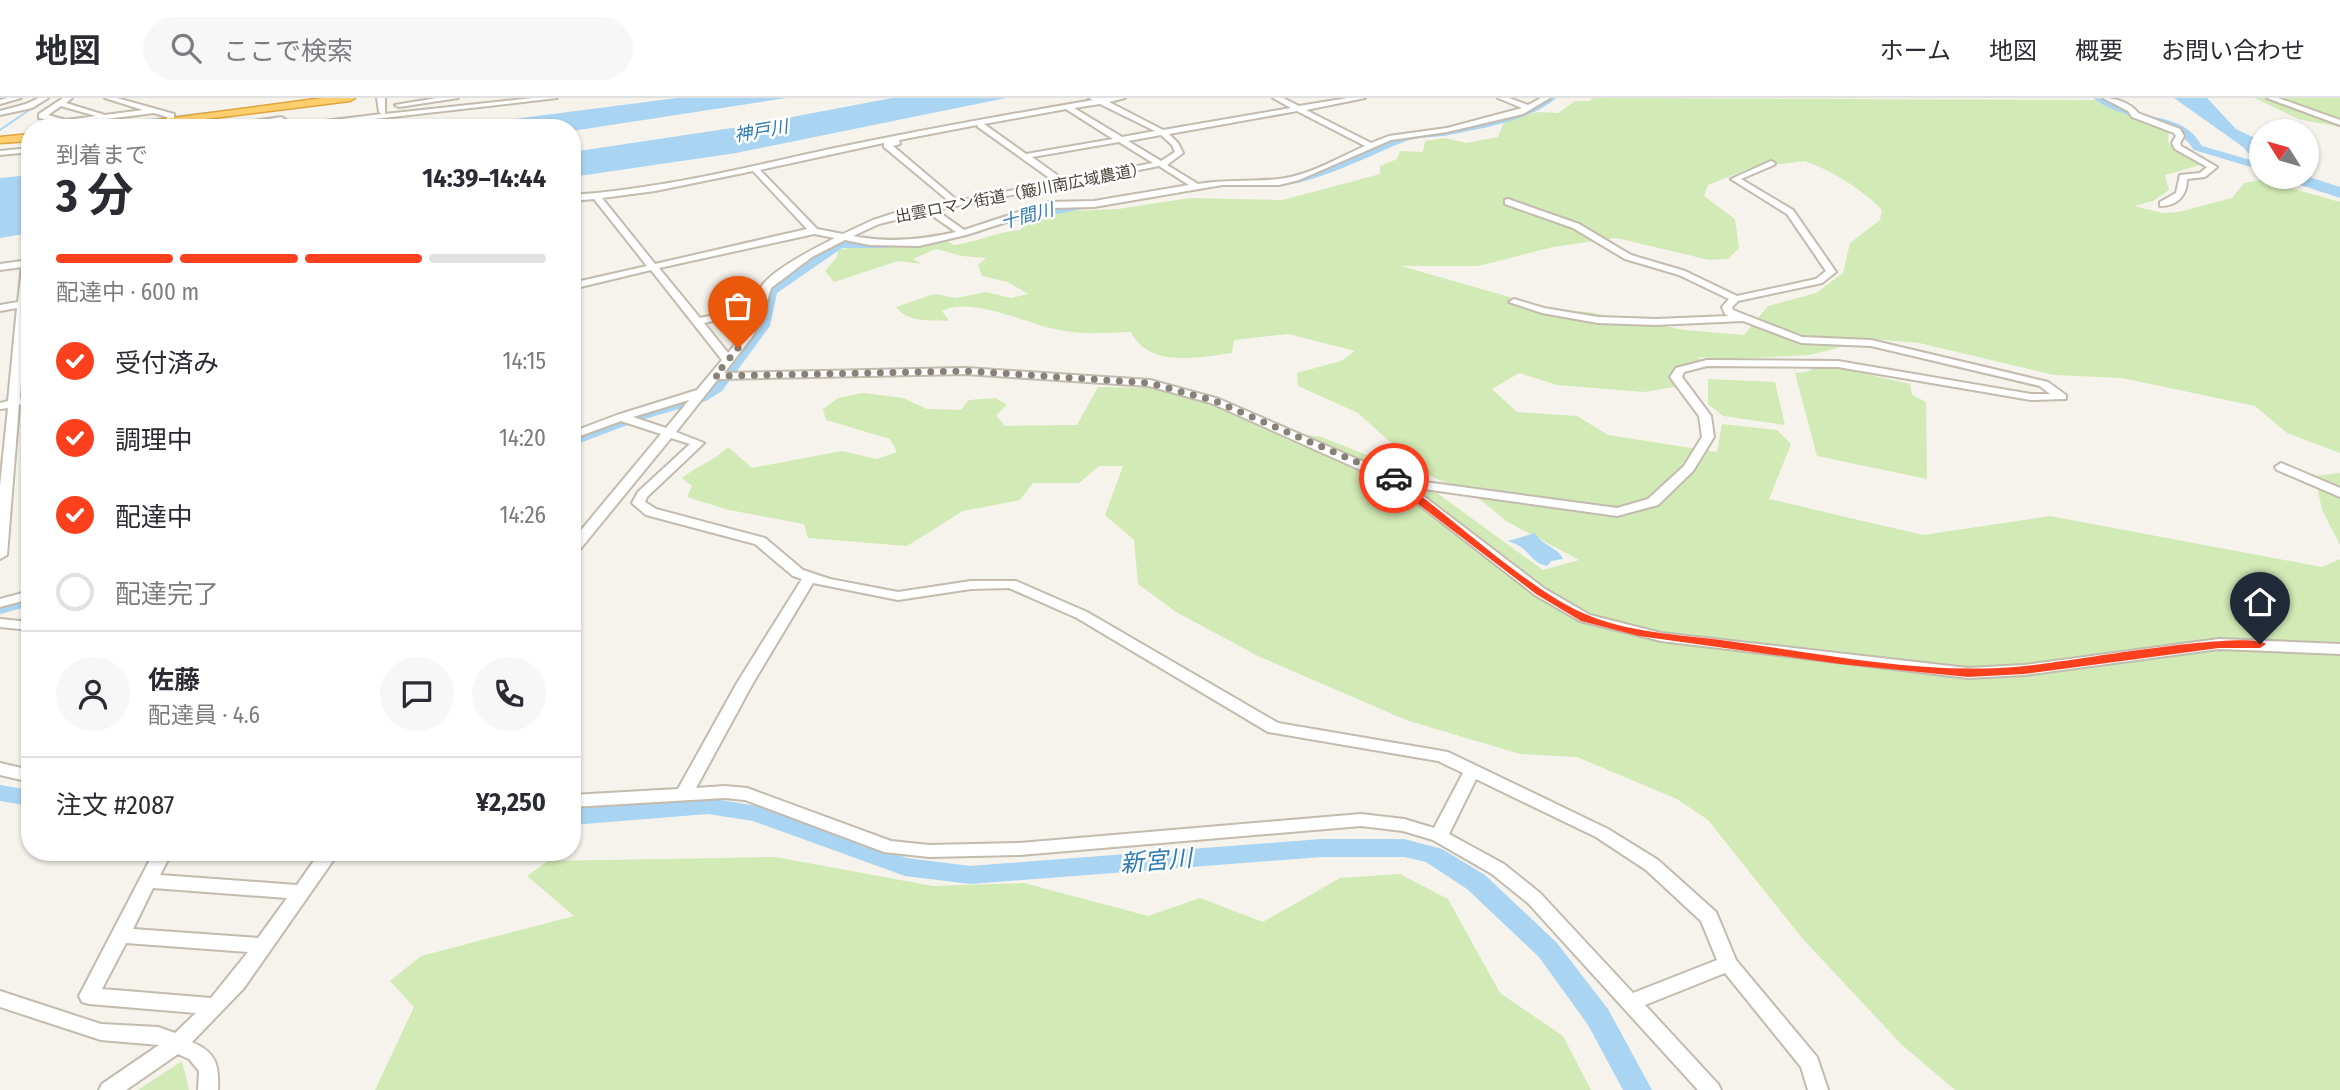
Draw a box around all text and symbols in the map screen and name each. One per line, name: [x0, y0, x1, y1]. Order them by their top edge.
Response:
search box: [143, 17, 633, 80]
icon: search: [167, 29, 205, 67]
text: 地図: [35, 31, 101, 71]
text: ここで検索: [223, 36, 353, 67]
text: ホーム: [1880, 37, 1951, 65]
text: 地図: [1989, 37, 2037, 65]
text: 概要: [2075, 37, 2123, 65]
text: お問い合わせ: [2161, 37, 2305, 65]
water label: 神戸川: [733, 115, 791, 147]
north arrow: [2249, 119, 2319, 189]
map controls: [2249, 119, 2319, 189]
text: 到着まで: [56, 141, 148, 169]
street label: 出雲ロマン街道（簸川南広域農道）: [894, 159, 1149, 226]
text: 14:39–14:44: [422, 163, 546, 194]
text: 3 分: [56, 168, 133, 223]
water label: 十間川: [998, 198, 1058, 234]
pin: [708, 276, 768, 348]
text: 配達中 · 600 m: [56, 278, 199, 306]
icon: bag: [719, 287, 757, 325]
icon: check: [56, 342, 94, 380]
text: 14:15: [502, 347, 546, 375]
text: 受付済み: [115, 348, 219, 379]
icon: check: [56, 419, 94, 457]
text: 14:20: [499, 424, 546, 452]
text: 調理中: [115, 425, 193, 456]
courier: [1359, 443, 1429, 513]
icon: car: [1375, 459, 1413, 497]
icon: check: [56, 496, 94, 534]
text: 14:26: [499, 501, 546, 529]
text: 配達中: [115, 502, 193, 533]
pin: [2230, 572, 2290, 644]
text: 配達完了: [115, 579, 219, 610]
icon: home: [2241, 583, 2279, 621]
button: person: [56, 657, 130, 731]
button: chat: [380, 657, 454, 731]
button: phone: [472, 657, 546, 731]
text: 佐藤: [148, 665, 200, 696]
text: 配達員 · 4.6: [148, 701, 260, 729]
text: ¥2,250: [476, 787, 546, 818]
text: 注文 #2087: [56, 790, 174, 821]
water label: 新宮川: [1119, 844, 1196, 878]

